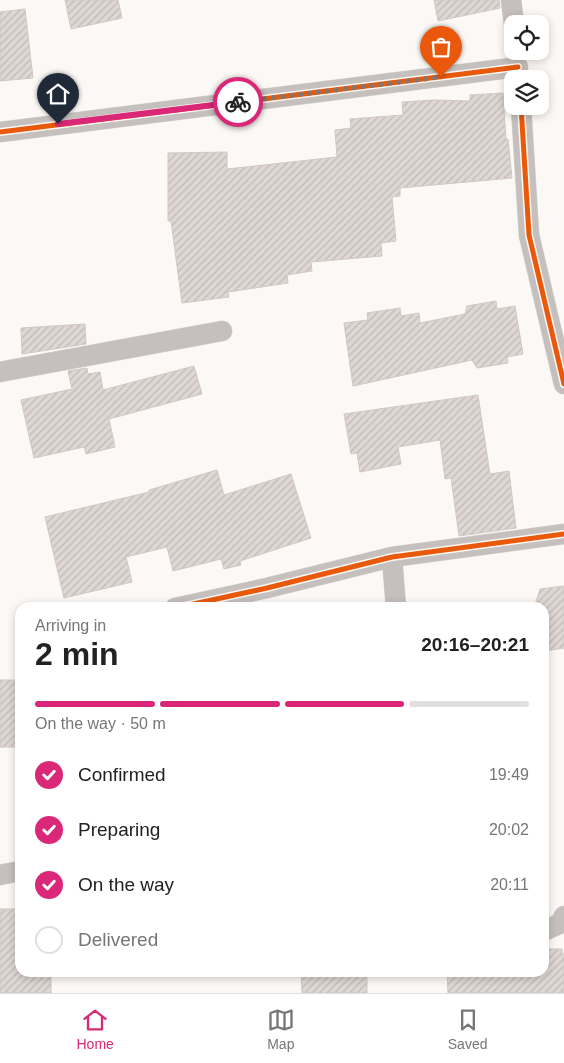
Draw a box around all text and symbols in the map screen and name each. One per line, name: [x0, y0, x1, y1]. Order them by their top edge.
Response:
map controls: [504, 15, 549, 115]
button: locate: [504, 15, 549, 60]
pin: [420, 26, 462, 77]
icon: bag: [427, 33, 455, 61]
button: layers: [504, 70, 549, 115]
pin: [37, 73, 79, 124]
courier: [213, 77, 263, 127]
icon: home: [44, 80, 72, 108]
icon: bike: [224, 88, 252, 116]
text: Arriving in: [35, 617, 106, 634]
text: 20:16–20:21: [421, 634, 529, 655]
text: 2 min: [35, 636, 119, 672]
text: On the way · 50 m: [35, 715, 166, 732]
icon: check: [35, 761, 63, 789]
text: Confirmed: [78, 764, 166, 785]
text: 19:49: [489, 766, 529, 783]
icon: check: [35, 816, 63, 844]
text: Preparing: [78, 819, 160, 840]
text: 20:02: [489, 821, 529, 838]
icon: check: [35, 871, 63, 899]
text: On the way: [78, 874, 174, 895]
text: 20:11: [490, 876, 529, 893]
text: Delivered: [78, 929, 158, 950]
tab: Home: [76, 1006, 114, 1052]
tab: Map: [267, 1006, 295, 1052]
tab: Saved: [448, 1006, 487, 1052]

